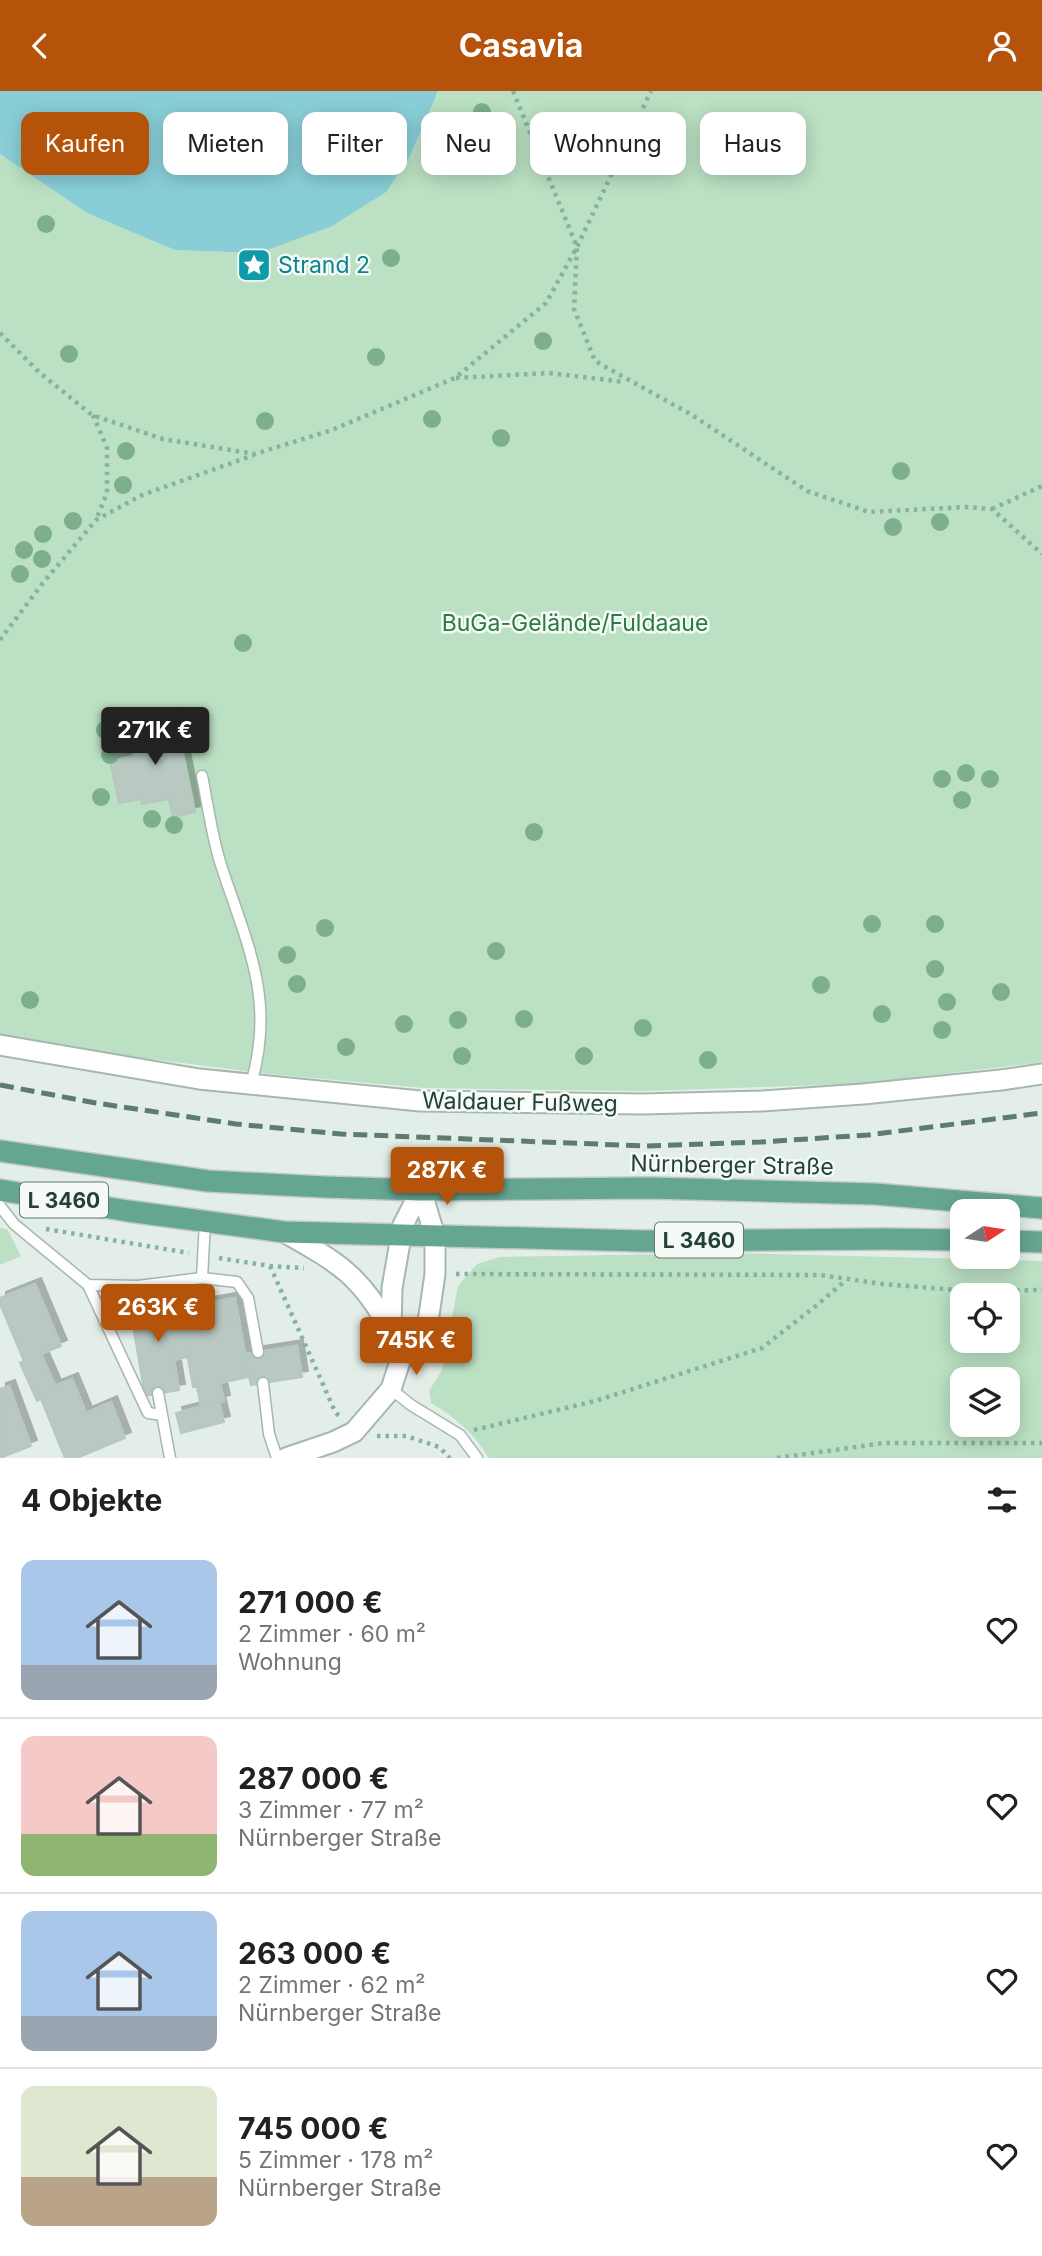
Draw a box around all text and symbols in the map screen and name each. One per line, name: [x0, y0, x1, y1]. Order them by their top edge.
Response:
text: Casavia: [459, 26, 583, 65]
icon: back: [21, 27, 59, 65]
icon: person: [983, 27, 1021, 65]
chip: Kaufen: [21, 112, 149, 175]
chip: Mieten: [163, 112, 288, 175]
chip: Filter: [302, 112, 407, 175]
chip: Neu: [421, 112, 516, 175]
chip: Wohnung: [530, 112, 686, 175]
chip: Haus: [700, 112, 806, 175]
place icon: Strand 2: [235, 246, 273, 284]
place label: Strand 2: [278, 251, 370, 279]
park label: BuGa-Gelände/Fuldaaue: [442, 609, 708, 637]
pin: 271K €: [98, 707, 212, 767]
text: 271K €: [117, 716, 193, 744]
street label: Waldauer Fußweg: [422, 1086, 618, 1118]
pin: 287K €: [390, 1147, 504, 1207]
street label: Nürnberger Straße: [630, 1149, 834, 1181]
text: 287K €: [407, 1156, 487, 1184]
road number: L 3460: [20, 1183, 108, 1217]
north arrow: [950, 1199, 1020, 1269]
map controls: [950, 1199, 1020, 1437]
road number: L 3460: [655, 1223, 743, 1257]
button: locate: [950, 1283, 1020, 1353]
pin: 263K €: [101, 1285, 215, 1344]
text: 263K €: [117, 1293, 199, 1321]
pin: 745K €: [359, 1317, 473, 1377]
text: 745K €: [376, 1326, 456, 1354]
button: layers: [950, 1367, 1020, 1437]
icon: filters: [983, 1481, 1021, 1519]
text: 4 Objekte: [21, 1482, 162, 1518]
text: 271 000 €: [238, 1584, 383, 1620]
icon: home: [77, 1588, 161, 1672]
icon: heart: [983, 1611, 1021, 1649]
text: 2 Zimmer · 60 m²: [238, 1620, 426, 1648]
text: Wohnung: [238, 1648, 342, 1676]
text: 287 000 €: [238, 1760, 389, 1796]
icon: home: [77, 1764, 161, 1848]
icon: heart: [983, 1787, 1021, 1825]
text: 3 Zimmer · 77 m²: [238, 1796, 424, 1824]
text: Nürnberger Straße: [238, 1824, 441, 1852]
text: 263 000 €: [238, 1935, 391, 1971]
icon: home: [77, 1939, 161, 2023]
icon: heart: [983, 1962, 1021, 2000]
text: 2 Zimmer · 62 m²: [238, 1971, 426, 1999]
text: Nürnberger Straße: [238, 1999, 441, 2027]
text: 745 000 €: [238, 2110, 389, 2146]
icon: home: [77, 2114, 161, 2198]
icon: heart: [983, 2137, 1021, 2175]
text: 5 Zimmer · 178 m²: [238, 2146, 433, 2174]
text: Nürnberger Straße: [238, 2174, 441, 2202]

